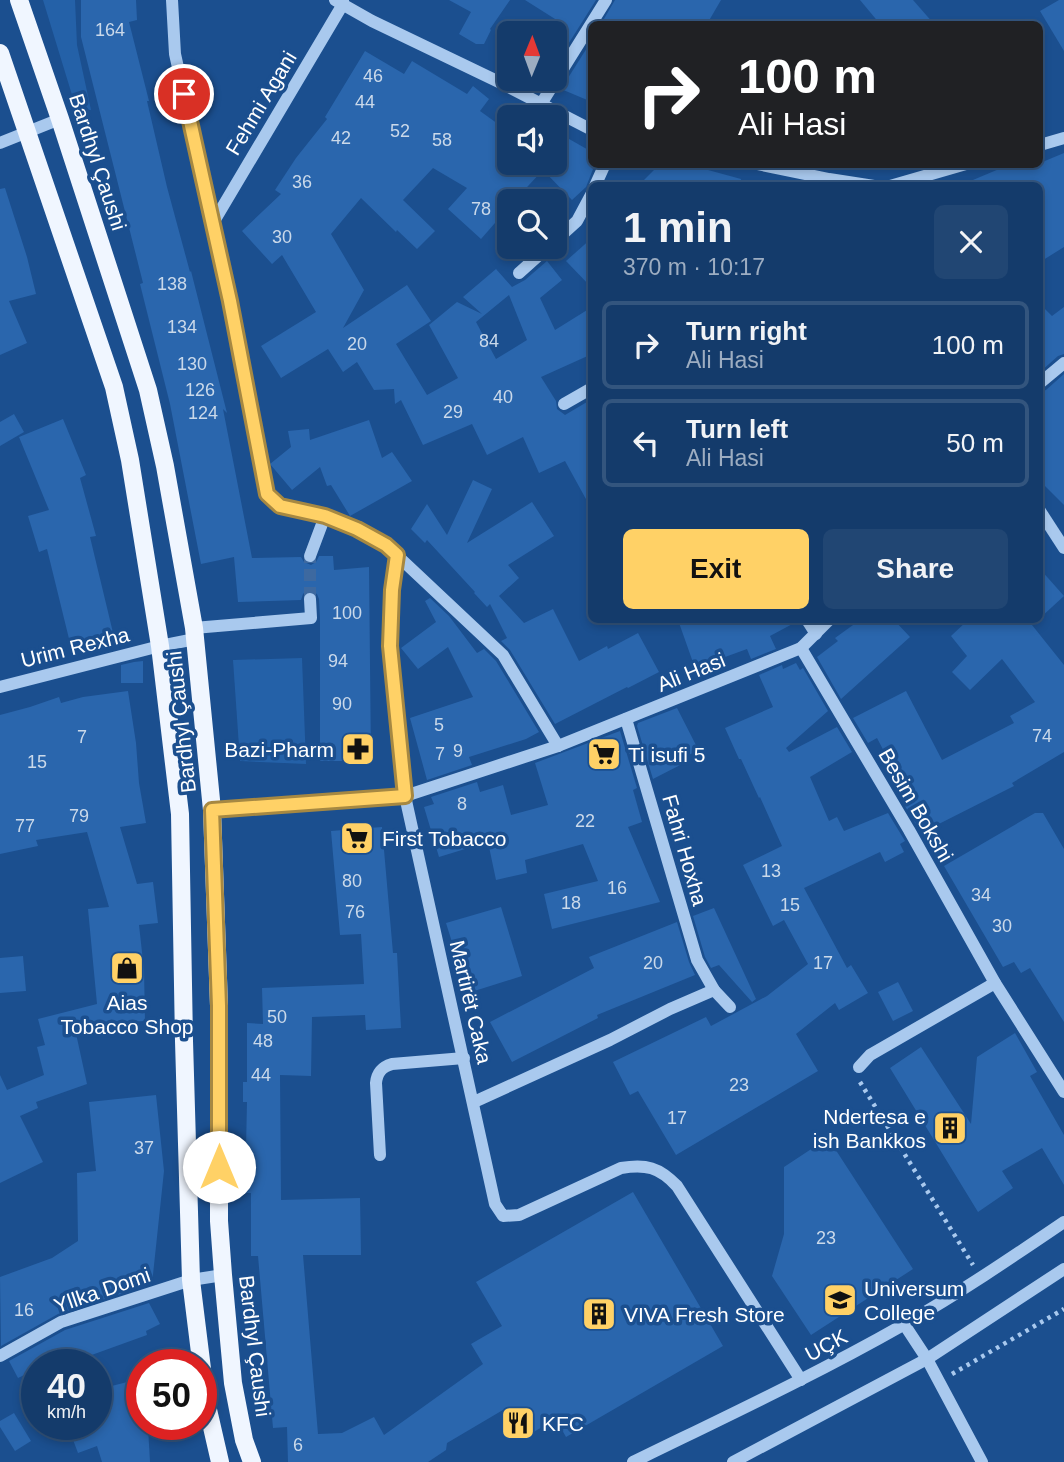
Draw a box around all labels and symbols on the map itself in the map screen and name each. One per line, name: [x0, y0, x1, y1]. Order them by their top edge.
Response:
house number: 164: [95, 20, 125, 40]
north arrow: [497, 21, 567, 91]
street label: Fehmi Agani: [221, 47, 301, 159]
pin: [154, 64, 214, 124]
house number: 46: [363, 66, 383, 86]
street label: Bardhyl Çaushi: [65, 91, 131, 233]
house number: 44: [355, 92, 375, 112]
house number: 52: [390, 121, 410, 141]
house number: 42: [331, 128, 351, 148]
house number: 58: [432, 130, 452, 150]
house number: 36: [292, 172, 312, 192]
house number: 78: [471, 199, 491, 219]
house number: 30: [272, 227, 292, 247]
house number: 138: [157, 274, 187, 294]
house number: 134: [167, 317, 197, 337]
house number: 84: [479, 331, 499, 351]
house number: 20: [347, 334, 367, 354]
house number: 130: [177, 354, 207, 374]
house number: 126: [185, 380, 215, 400]
house number: 40: [493, 387, 513, 407]
house number: 29: [443, 402, 463, 422]
house number: 124: [188, 403, 218, 423]
house number: 100: [332, 603, 362, 623]
street label: Urim Rexha: [18, 622, 132, 672]
street label: Ali Hasi: [654, 648, 728, 696]
street label: Bardhyl Çaushi: [162, 650, 200, 794]
house number: 94: [328, 651, 348, 671]
house number: 90: [332, 694, 352, 714]
house number: 5: [434, 715, 444, 735]
house number: 74: [1032, 726, 1052, 746]
house number: 7: [77, 727, 87, 747]
pharmacy icon: Bazi-Pharm: [339, 730, 377, 768]
supermarket icon: Ti isufi 5: [585, 735, 623, 773]
place label: Bazi-Pharm: [224, 738, 334, 761]
house number: 9: [453, 741, 463, 761]
place label: Ti isufi 5: [628, 743, 705, 766]
house number: 7: [435, 744, 445, 764]
street label: Besim Bokshi: [874, 744, 958, 866]
house number: 15: [27, 752, 47, 772]
street label: Fahri Hoxha: [658, 792, 712, 908]
house number: 8: [457, 794, 467, 814]
house number: 79: [69, 806, 89, 826]
house number: 22: [575, 811, 595, 831]
house number: 77: [15, 816, 35, 836]
supermarket icon: First Tobacco: [338, 819, 376, 857]
place label: First Tobacco: [382, 827, 507, 850]
house number: 13: [761, 861, 781, 881]
house number: 80: [342, 871, 362, 891]
house number: 16: [607, 878, 627, 898]
house number: 34: [971, 885, 991, 905]
house number: 18: [561, 893, 581, 913]
house number: 15: [780, 895, 800, 915]
house number: 76: [345, 902, 365, 922]
house number: 30: [992, 916, 1012, 936]
street label: Martirët Caka: [446, 938, 496, 1066]
shop icon: Aias Tobacco Shop: [108, 949, 146, 987]
house number: 20: [643, 953, 663, 973]
house number: 17: [813, 953, 833, 973]
place label: Aias Tobacco Shop: [60, 991, 194, 1038]
house number: 50: [267, 1007, 287, 1027]
house number: 48: [253, 1031, 273, 1051]
house number: 44: [251, 1065, 271, 1085]
house number: 23: [729, 1075, 749, 1095]
place label: Ndertesa e ish Bankkos: [813, 1105, 926, 1152]
house number: 17: [667, 1108, 687, 1128]
building icon: Ndertesa e ish Bankkos: [931, 1109, 969, 1147]
position arrow: [182, 1130, 256, 1204]
house number: 37: [134, 1138, 154, 1158]
house number: 23: [816, 1228, 836, 1248]
street label: Yllka Domi: [51, 1263, 153, 1317]
street label: Bardhyl Çaushi: [235, 1274, 275, 1418]
place label: Universum College: [864, 1277, 964, 1324]
school or university icon: Universum College: [821, 1281, 859, 1319]
building icon: VIVA Fresh Store: [580, 1295, 618, 1333]
house number: 16: [14, 1300, 34, 1320]
place label: VIVA Fresh Store: [624, 1303, 785, 1326]
street label: UÇK: [801, 1324, 851, 1366]
speed limit sign: 50: [126, 1349, 217, 1440]
restaurant icon: KFC: [499, 1404, 537, 1442]
place label: KFC: [542, 1412, 584, 1435]
house number: 6: [293, 1435, 303, 1455]

